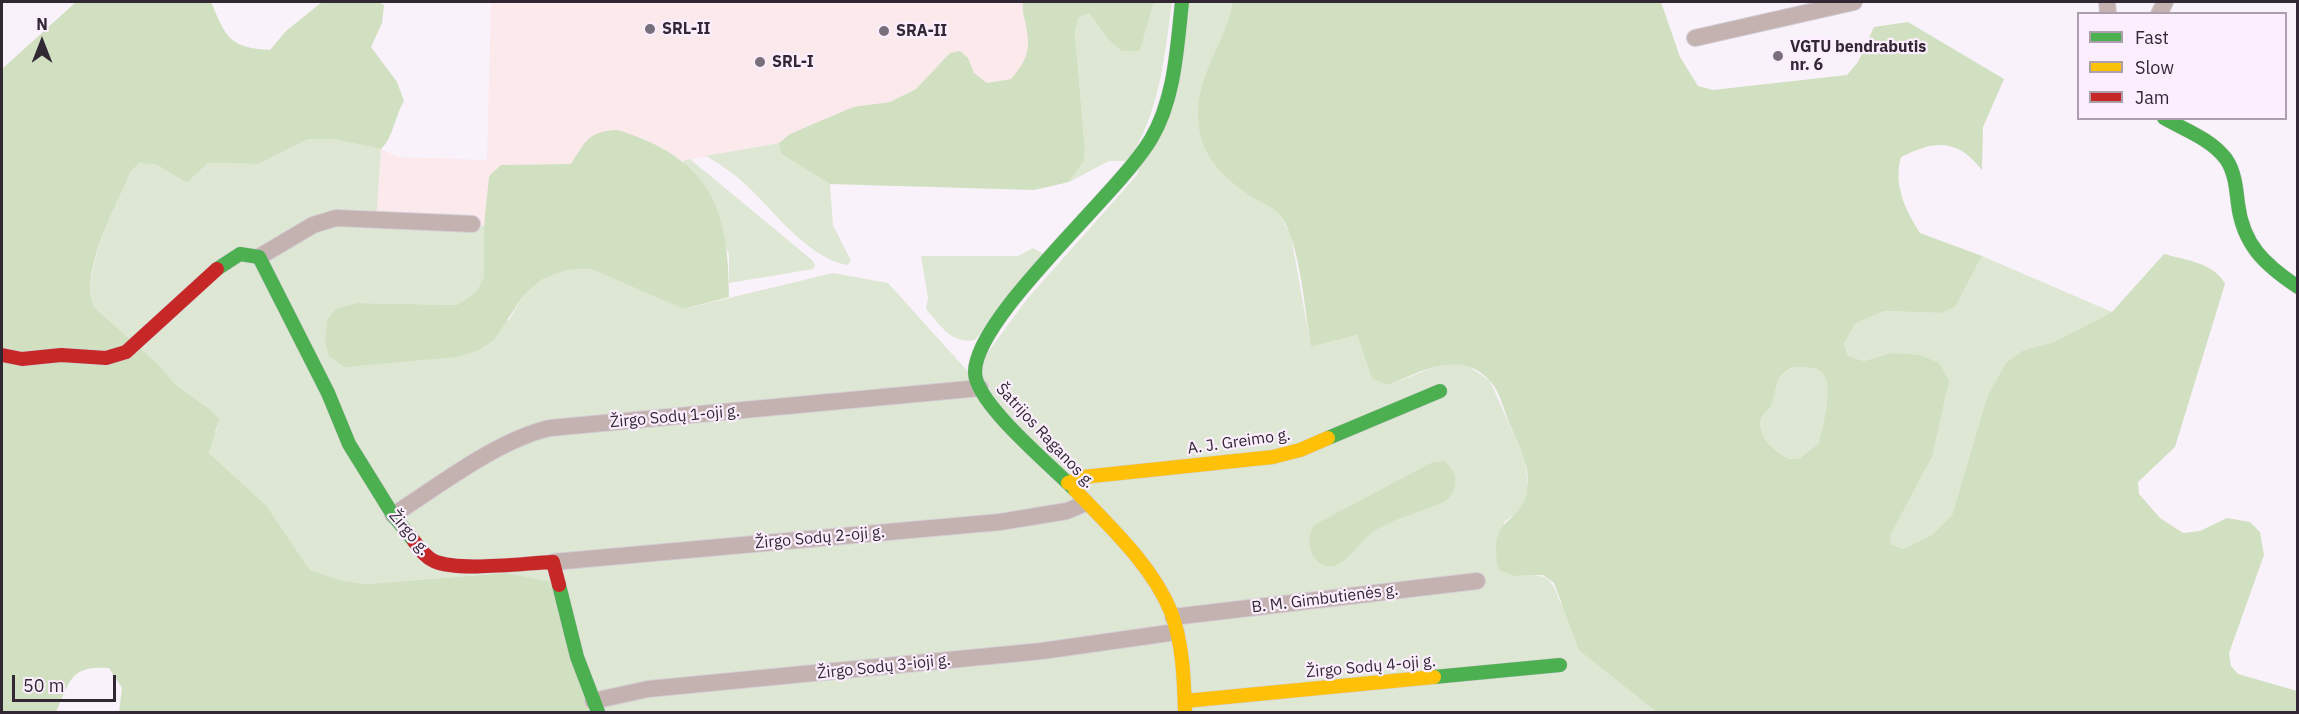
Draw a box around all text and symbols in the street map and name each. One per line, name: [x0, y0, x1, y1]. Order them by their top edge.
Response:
north arrow: [12, 12, 72, 72]
legend: [2077, 12, 2287, 120]
text: N: [36, 14, 48, 34]
place label: SRL-II: [662, 19, 710, 39]
place label: SRA-II: [896, 21, 947, 41]
marker: SRL-II: [643, 22, 657, 36]
marker: SRA-II: [877, 24, 891, 38]
text: Fast: [2135, 26, 2169, 49]
place label: VGTU bendrabutis nr. 6: [1790, 37, 1926, 75]
marker: VGTU bendrabutis nr. 6: [1771, 49, 1785, 63]
place label: SRL-I: [772, 52, 814, 72]
marker: SRL-I: [753, 55, 767, 69]
text: Slow: [2135, 56, 2174, 79]
text: Jam: [2135, 86, 2170, 109]
street label: Šatrijos Raganos g.: [992, 380, 1098, 492]
street label: Žirgo Sodų 1-oji g.: [609, 402, 741, 432]
street label: A. J. Greimo g.: [1186, 425, 1292, 459]
street label: Žirgo g.: [385, 507, 433, 559]
street label: Žirgo Sodų 2-oji g.: [754, 523, 886, 553]
street label: B. M. Gimbutienės g.: [1251, 580, 1399, 618]
street label: Žirgo Sodų 3-ioji g.: [816, 650, 952, 684]
street label: Žirgo Sodų 4-oji g.: [1305, 652, 1437, 682]
scale bar: [15, 663, 118, 701]
text: 50 m: [23, 674, 65, 697]

